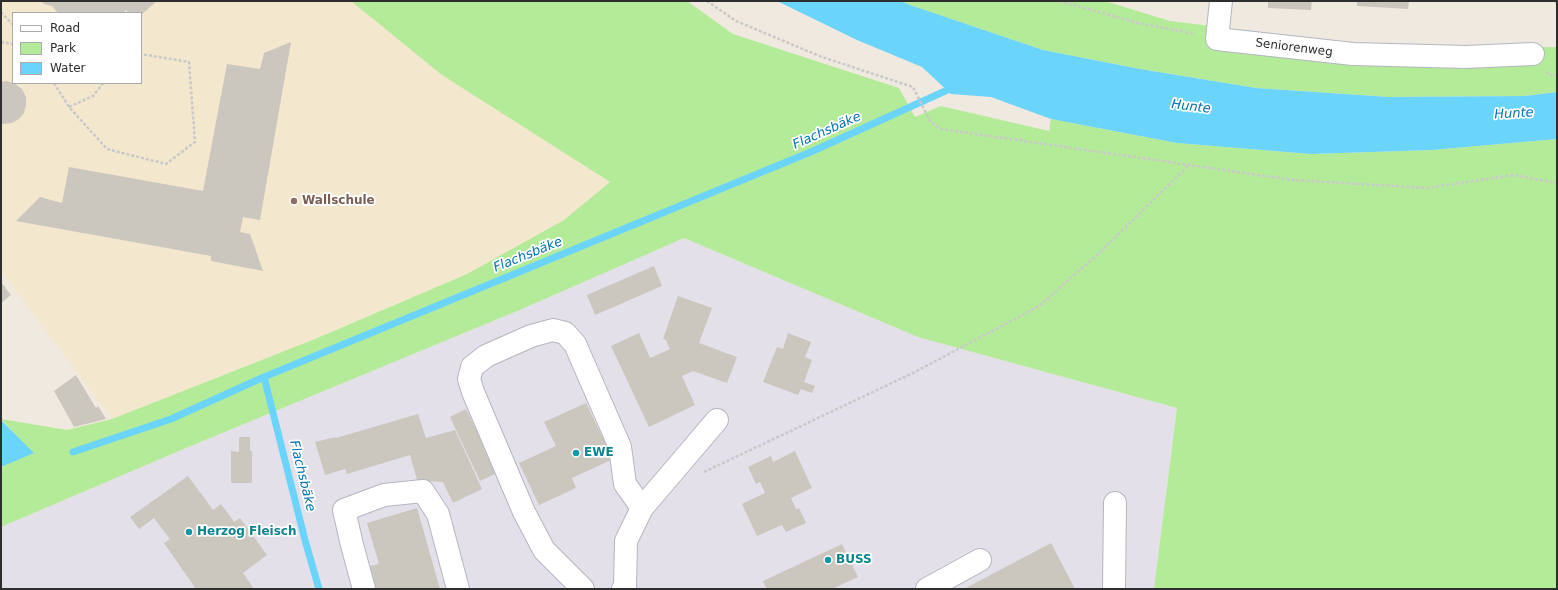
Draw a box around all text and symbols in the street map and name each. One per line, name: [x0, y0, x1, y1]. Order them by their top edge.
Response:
legend: [12, 12, 142, 84]
text: Road: [50, 21, 80, 35]
street label: Seniorenweg: [1255, 36, 1333, 60]
text: Park: [50, 41, 76, 55]
text: Water: [50, 61, 85, 75]
water label: Hunte: [1171, 97, 1211, 117]
water label: Hunte: [1494, 105, 1534, 123]
water label: Flachsbäke: [791, 109, 863, 153]
place label: Wallschule: [302, 194, 375, 208]
marker: Wallschule: [289, 196, 299, 206]
water label: Flachsbäke: [491, 234, 565, 276]
water label: Flachsbäke: [286, 439, 318, 513]
place label: EWE: [584, 446, 614, 460]
marker: EWE: [571, 448, 581, 458]
place label: Herzog Fleisch: [197, 525, 296, 539]
marker: Herzog Fleisch: [184, 527, 194, 537]
place label: BUSS: [836, 553, 872, 567]
marker: BUSS: [823, 555, 833, 565]

